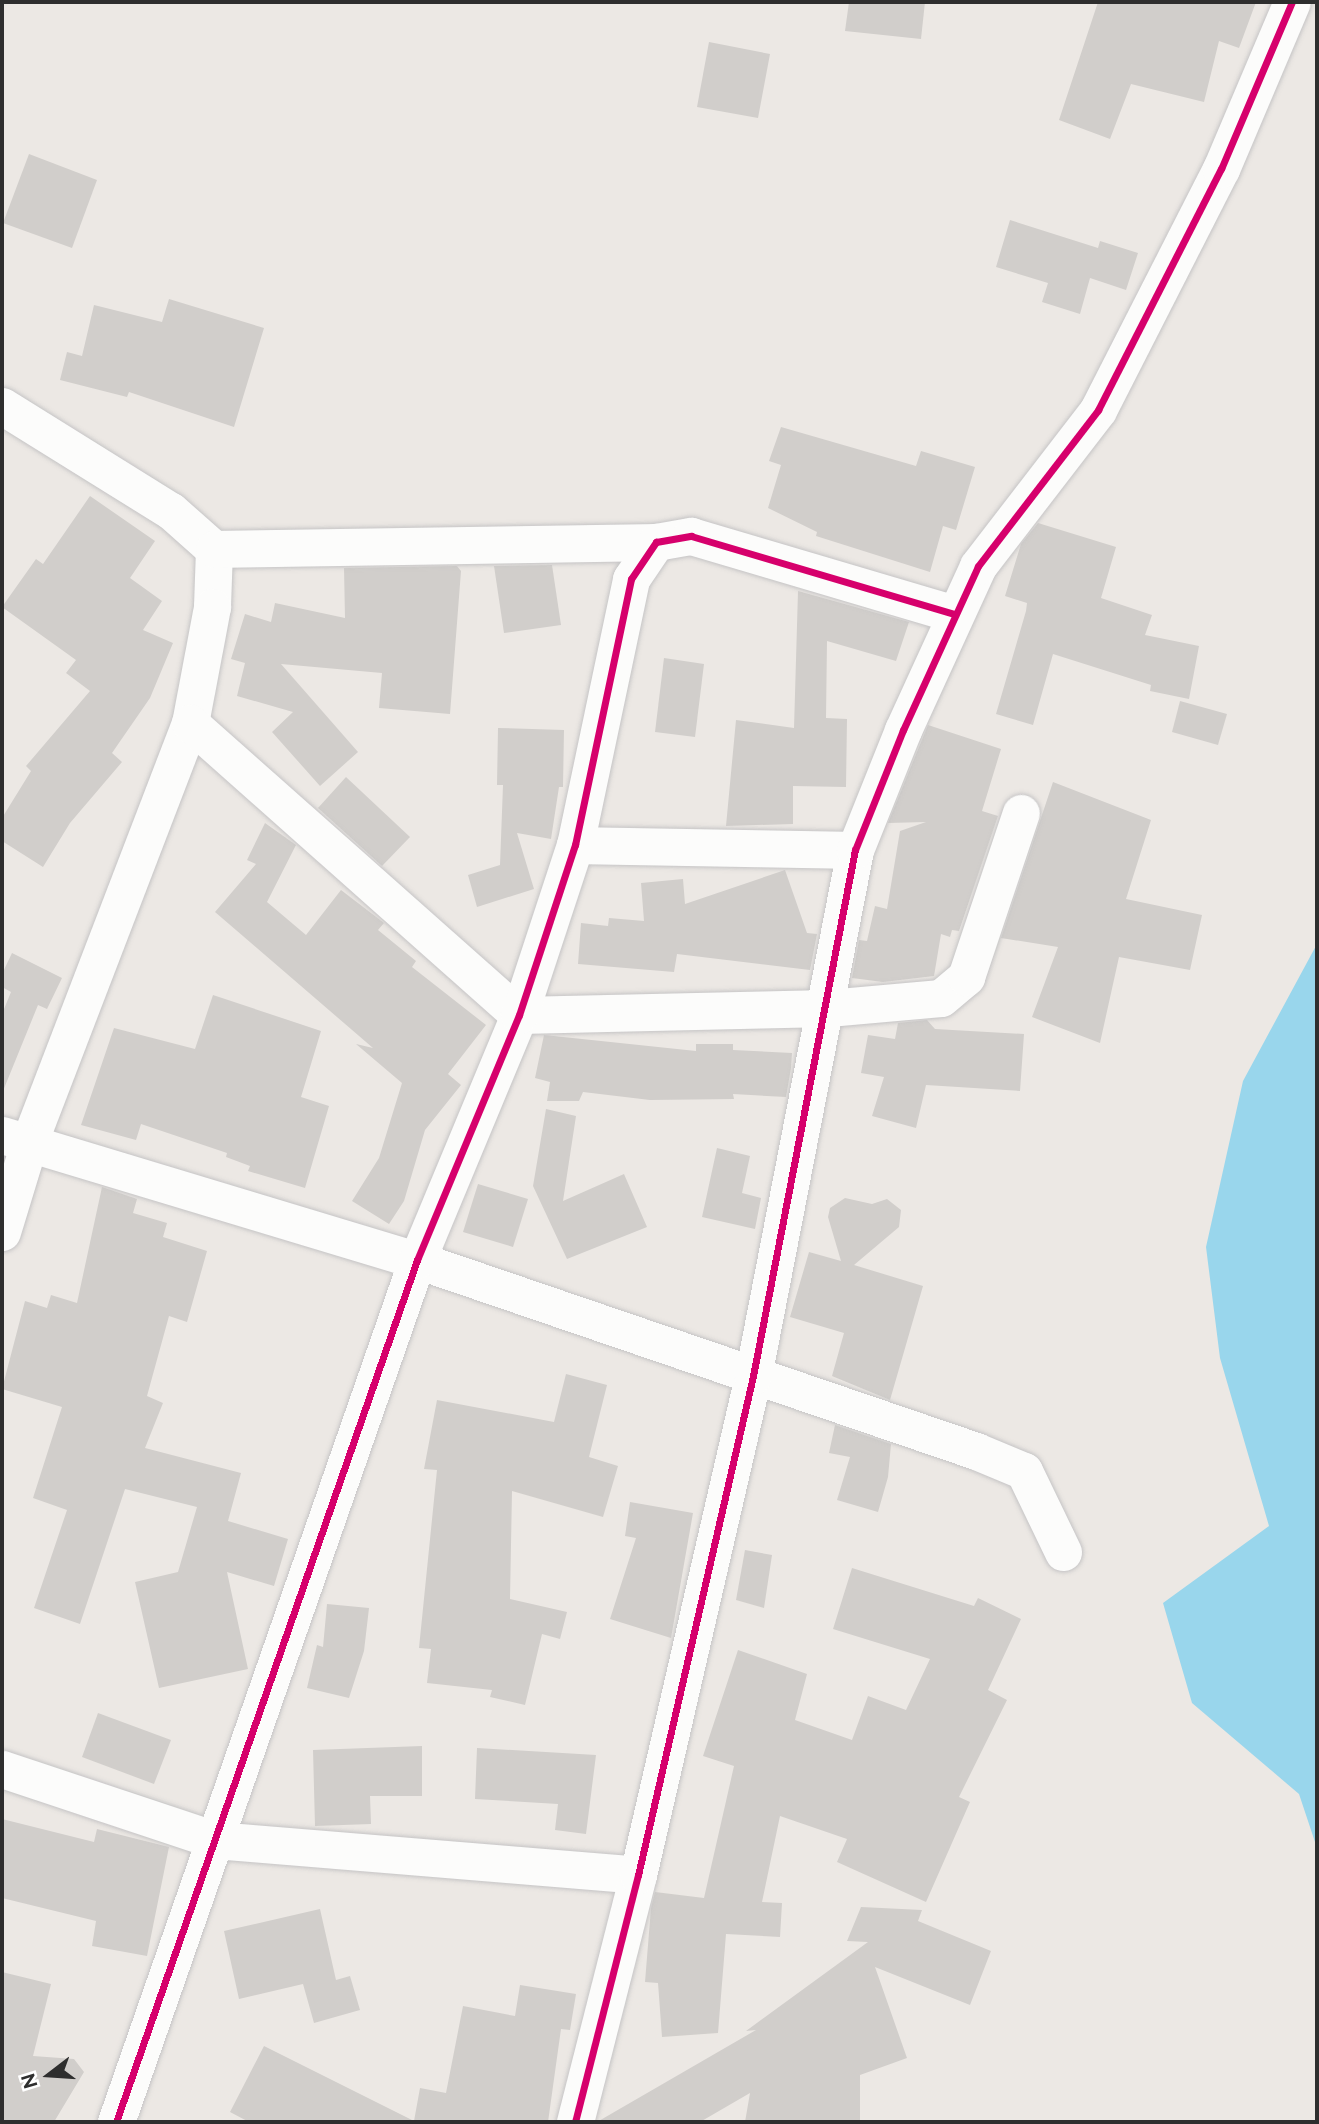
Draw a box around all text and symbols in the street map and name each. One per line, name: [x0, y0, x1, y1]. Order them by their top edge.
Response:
north arrow: [14, 2040, 84, 2110]
text: N: [16, 2071, 42, 2091]

